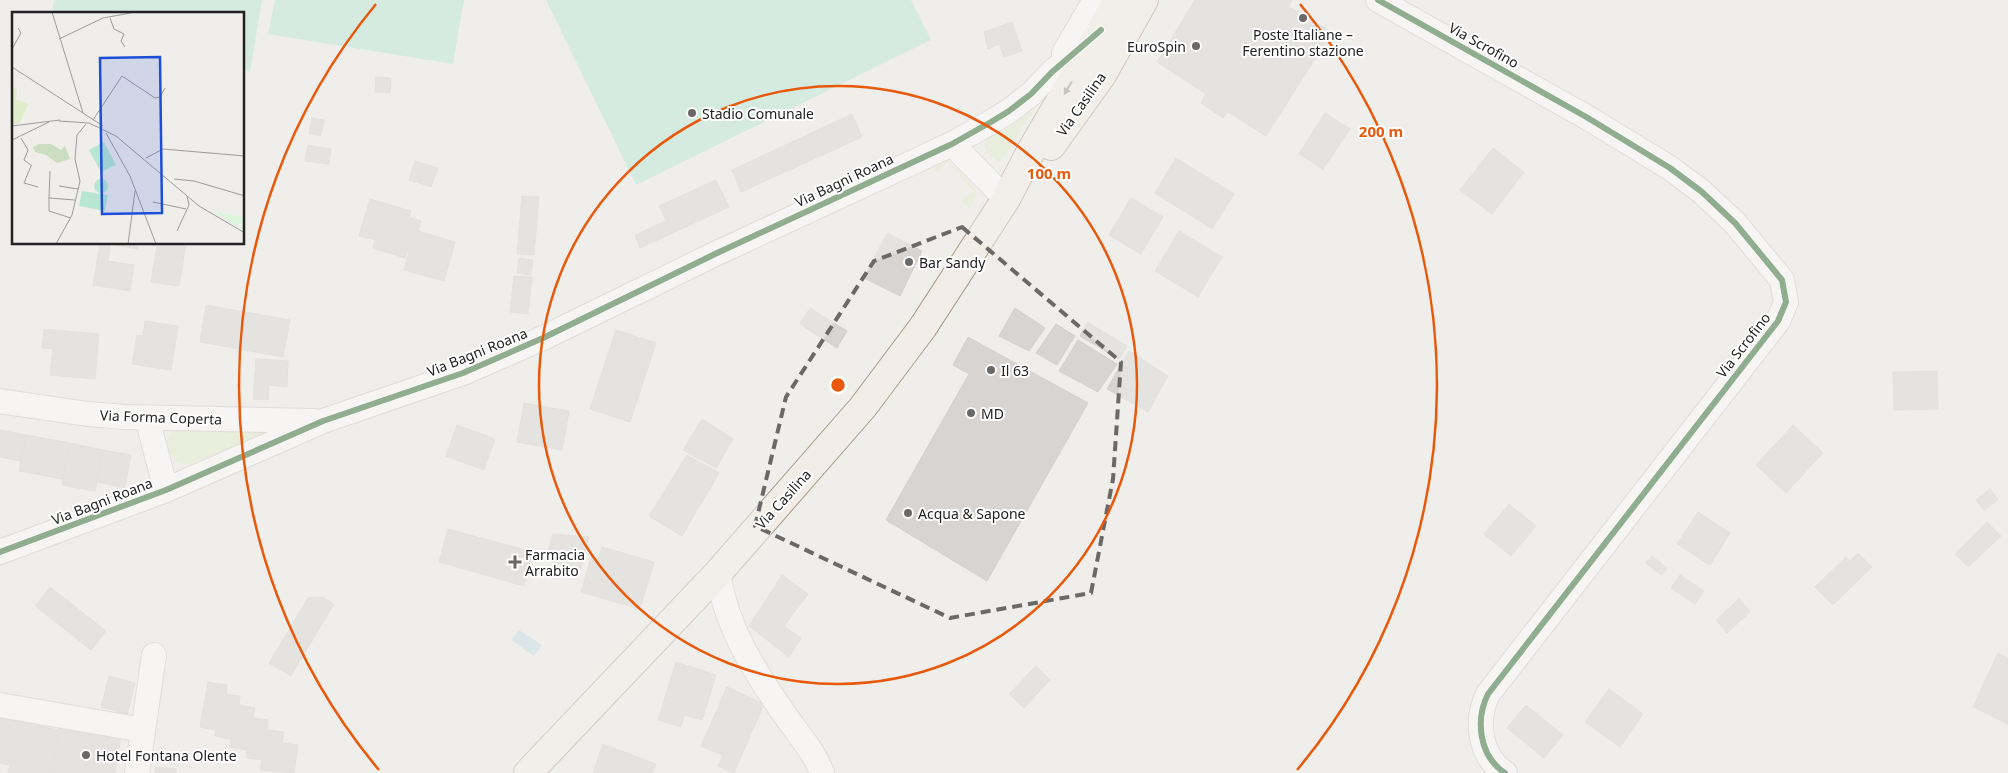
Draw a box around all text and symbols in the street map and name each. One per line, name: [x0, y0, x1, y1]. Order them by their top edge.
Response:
inset map: [12, 12, 245, 245]
marker: Poste Italiane – Ferentino stazione: [1297, 12, 1309, 24]
street label: Via Scrofino: [1446, 18, 1522, 72]
place label: Poste Italiane – Ferentino stazione: [1242, 25, 1364, 60]
place label: EuroSpin: [1127, 37, 1186, 56]
marker: EuroSpin: [1190, 40, 1202, 52]
street label: Via Casilina: [1052, 68, 1110, 140]
one-way arrow: [1063, 82, 1072, 95]
place label: Stadio Comunale: [702, 104, 814, 123]
marker: Stadio Comunale: [686, 107, 698, 119]
text: 200 m: [1359, 121, 1403, 141]
street label: Via Bagni Roana: [792, 149, 896, 211]
text: 100 m: [1027, 163, 1071, 183]
place label: Bar Sandy: [919, 253, 986, 272]
marker: Bar Sandy: [903, 256, 915, 268]
street label: Via Scrofino: [1712, 309, 1774, 381]
street label: Via Bagni Roana: [424, 323, 530, 381]
place label: Il 63: [1001, 361, 1029, 380]
marker: Il 63: [985, 364, 997, 376]
centre of rings: [829, 376, 847, 394]
place label: MD: [981, 404, 1004, 423]
street label: Via Forma Coperta: [100, 405, 222, 429]
marker: MD: [965, 407, 977, 419]
street label: Via Casilina: [751, 465, 815, 533]
street label: Via Bagni Roana: [49, 473, 155, 529]
place label: Acqua & Sapone: [918, 504, 1026, 523]
marker: Acqua & Sapone: [902, 507, 914, 519]
place label: Farmacia Arrabito: [525, 545, 585, 580]
marker: Farmacia Arrabito: [509, 556, 521, 568]
place label: Hotel Fontana Olente: [96, 746, 237, 765]
marker: Hotel Fontana Olente: [80, 749, 92, 761]

